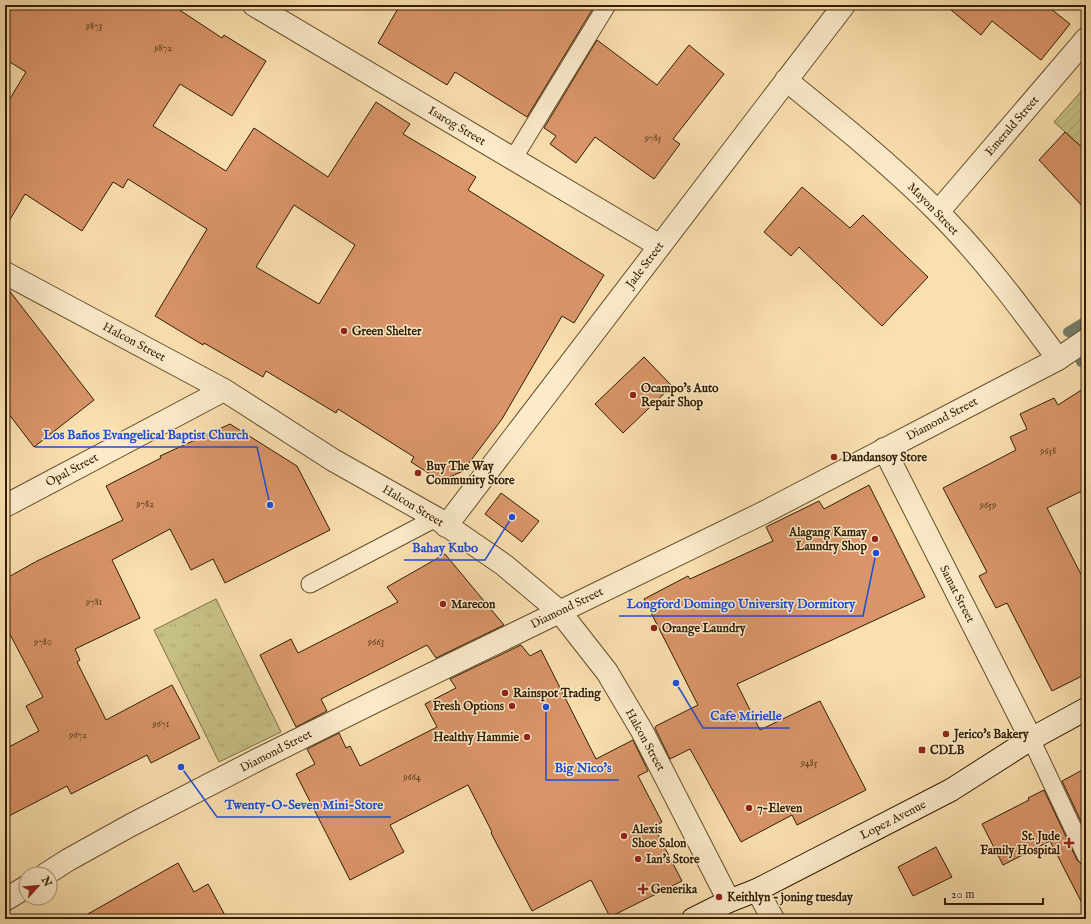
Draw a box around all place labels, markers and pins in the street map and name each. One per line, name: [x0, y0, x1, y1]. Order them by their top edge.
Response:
place label: Green Shelter: [352, 324, 422, 339]
marker: Green Shelter: [339, 326, 349, 336]
place label: Ocampo's Auto Repair Shop: [641, 381, 719, 411]
marker: Ocampo's Auto Repair Shop: [628, 390, 638, 400]
callout: Los Baños Evangelical Baptist Church: [35, 422, 257, 447]
place label: Dandansoy Store: [842, 450, 927, 466]
marker: Dandansoy Store: [829, 452, 839, 462]
place label: Buy The Way Community Store: [426, 459, 515, 489]
marker: Buy The Way Community Store: [413, 468, 423, 478]
place label: Alagang Kamay Laundry Shop: [788, 525, 868, 555]
marker: Alagang Kamay Laundry Shop: [870, 534, 880, 544]
callout: Bahay Kubo: [404, 535, 485, 560]
callout: Longford Domingo University Dormitory: [619, 591, 863, 616]
place label: Marecon: [451, 597, 496, 612]
marker: Marecon: [438, 599, 448, 609]
place label: Orange Laundry: [662, 621, 747, 637]
marker: Orange Laundry: [649, 623, 659, 633]
place label: Rainspot Trading: [513, 686, 601, 702]
marker: Rainspot Trading: [500, 688, 510, 698]
place label: Fresh Options: [433, 699, 505, 715]
marker: Fresh Options: [507, 701, 517, 711]
callout: Cafe Mirielle: [703, 703, 790, 728]
place label: Jerico's Bakery: [952, 727, 1030, 743]
marker: Jerico's Bakery: [941, 729, 951, 739]
place label: Healthy Hammie: [433, 730, 519, 746]
marker: Healthy Hammie: [522, 732, 532, 742]
place label: CDLB: [930, 743, 965, 758]
marker: CDLB: [917, 745, 927, 755]
callout: Big Nico's: [546, 755, 619, 780]
callout: Twenty-O-Seven Mini-Store: [217, 792, 391, 817]
place label: 7-Eleven: [757, 801, 803, 816]
marker: 7-Eleven: [744, 803, 754, 813]
place label: Alexis Shoe Salon: [631, 822, 687, 851]
place label: St. Jude Family Hospital: [980, 829, 1061, 859]
marker: Alexis Shoe Salon: [619, 831, 629, 841]
marker: St. Jude Family Hospital: [1063, 837, 1075, 849]
place label: Ian's Store: [646, 852, 700, 867]
marker: Ian's Store: [633, 854, 643, 864]
place label: Generika: [651, 882, 698, 897]
marker: Generika: [638, 884, 648, 894]
place label: Keithlyn - joning tuesday: [727, 890, 854, 906]
marker: Keithlyn - joning tuesday: [714, 892, 724, 902]

